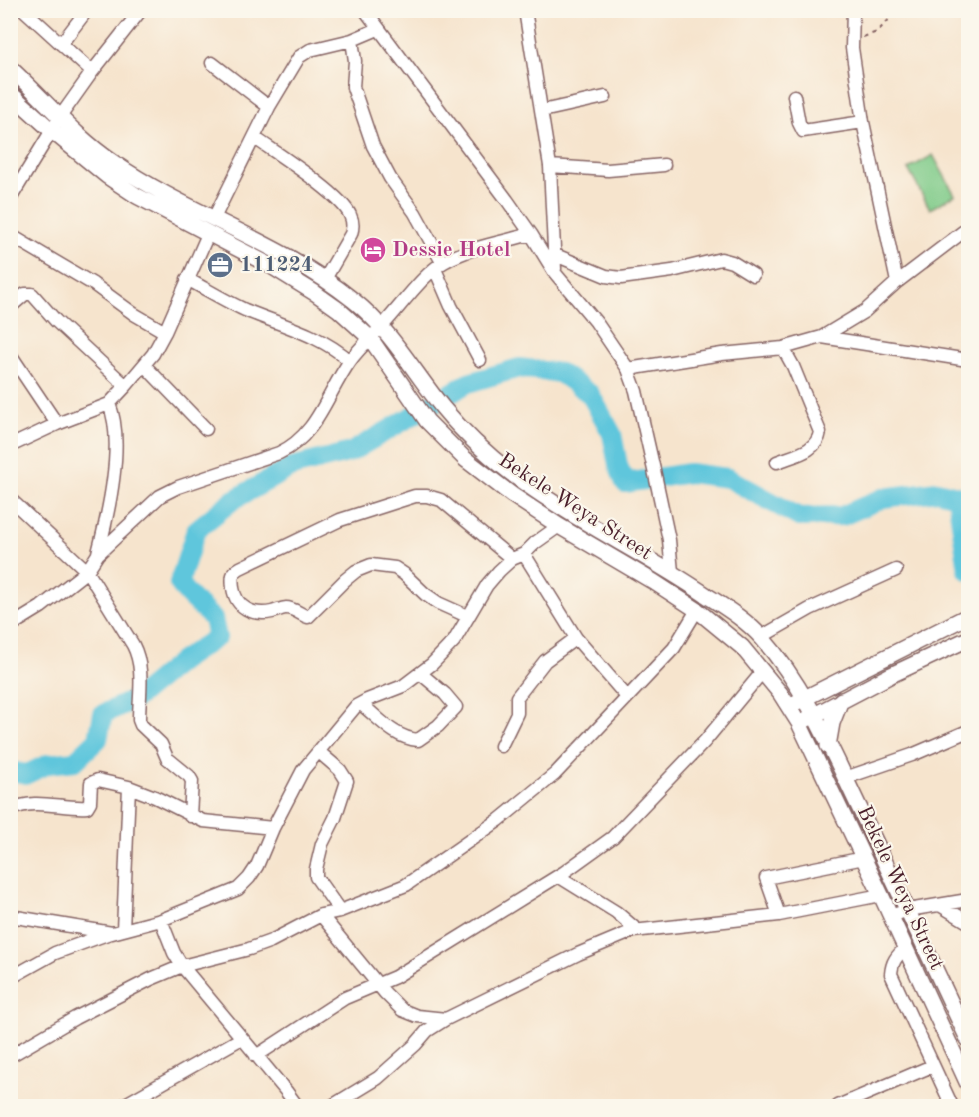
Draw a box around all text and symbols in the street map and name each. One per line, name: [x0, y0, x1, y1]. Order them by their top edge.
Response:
hotel icon: Dessie Hotel: [358, 235, 388, 265]
place label: Dessie Hotel: [392, 240, 510, 261]
office icon: 111224: [205, 250, 235, 280]
place label: 111224: [240, 255, 313, 276]
street label: Bekele Weya Street: [494, 450, 656, 564]
street label: Bekele Weya Street: [853, 803, 947, 973]

